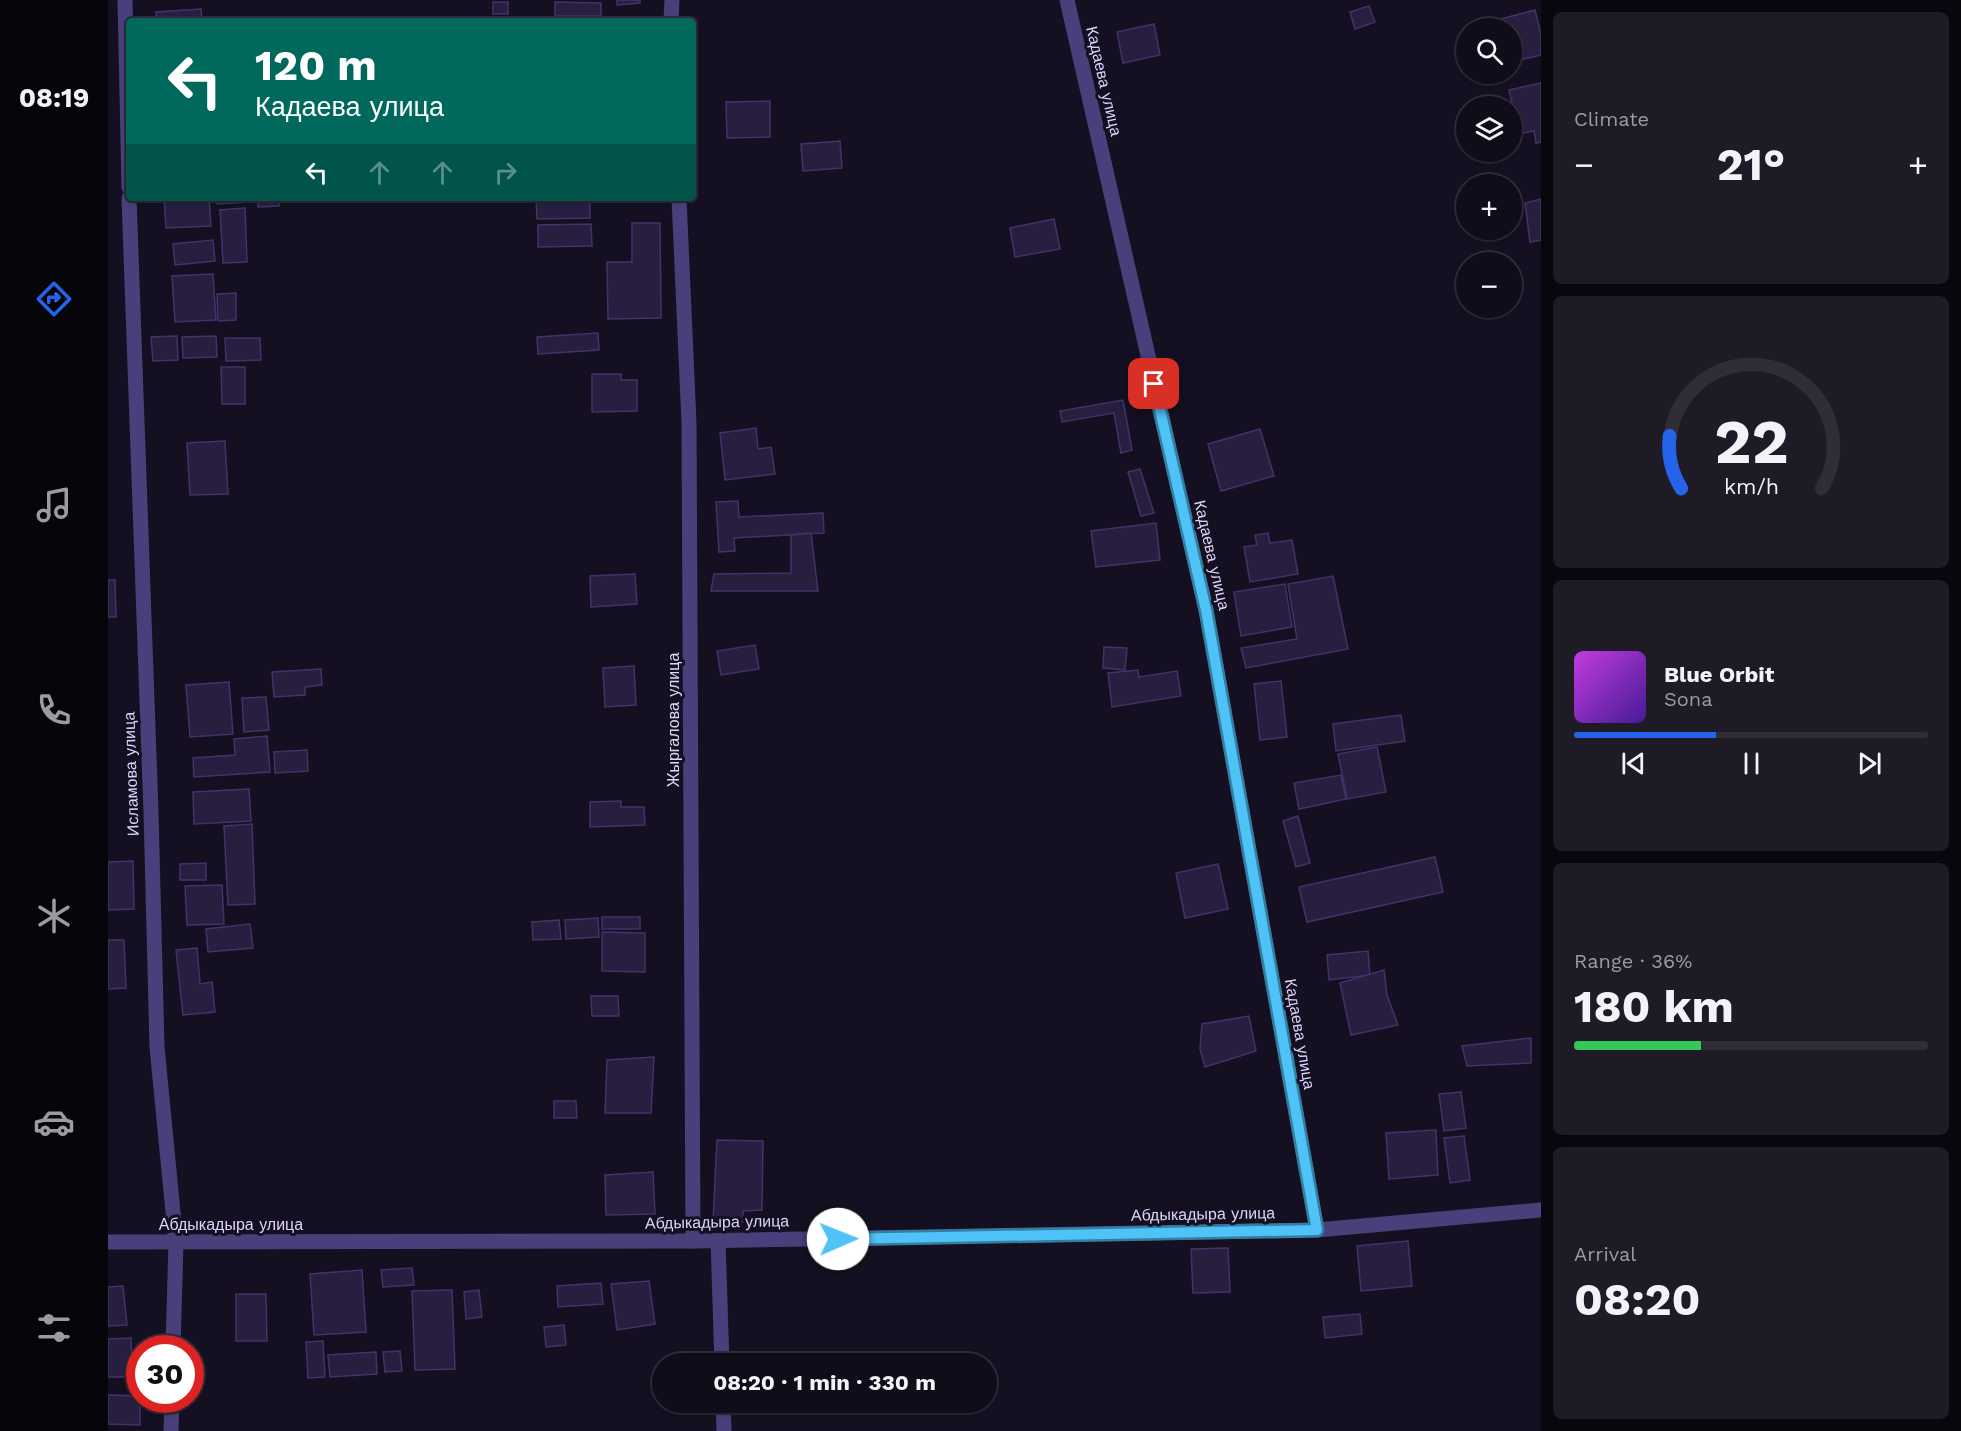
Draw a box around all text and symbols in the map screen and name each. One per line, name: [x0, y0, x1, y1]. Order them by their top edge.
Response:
map controls: [1456, 18, 1522, 318]
button: search: [1456, 18, 1522, 84]
street label: Кадаева улица: [1082, 24, 1126, 138]
text: 120 m: [255, 41, 377, 90]
icon: left: [156, 42, 234, 120]
text: 08:19: [19, 82, 89, 114]
text: Кадаева улица: [255, 91, 444, 123]
button: layers: [1456, 96, 1522, 162]
text: Climate: [1574, 107, 1649, 131]
text: 21°: [1717, 138, 1785, 191]
text: −: [1574, 145, 1594, 184]
text: +: [1908, 145, 1928, 184]
icon: left: [300, 156, 333, 189]
icon: ahead: [363, 156, 396, 189]
icon: ahead: [426, 156, 459, 189]
icon: right: [489, 156, 522, 189]
button: +: [1456, 174, 1522, 240]
button: −: [1456, 252, 1522, 318]
icon: directions: [33, 278, 75, 320]
pin: [1128, 358, 1179, 409]
icon: arrive: [1137, 367, 1170, 400]
text: 22: [1714, 405, 1788, 478]
text: km/h: [1723, 474, 1779, 499]
icon: music: [33, 484, 75, 526]
street label: Кадаева улица: [1190, 498, 1234, 612]
street label: Жыргалова улица: [664, 653, 683, 787]
text: Blue Orbit: [1664, 662, 1774, 687]
text: Sona: [1664, 687, 1713, 711]
icon: phone: [33, 689, 75, 731]
street label: Исламова улица: [119, 711, 143, 836]
icon: previous: [1617, 747, 1650, 780]
icon: pause: [1735, 747, 1768, 780]
icon: next: [1853, 747, 1886, 780]
icon: climate: [33, 895, 75, 937]
text: Range · 36%: [1574, 949, 1692, 973]
street label: Кадаева улица: [1281, 977, 1319, 1091]
text: 180 km: [1574, 980, 1734, 1033]
icon: car: [33, 1101, 75, 1143]
street label: Абдыкадыра улица: [1131, 1203, 1275, 1225]
position arrow: [806, 1207, 870, 1271]
street label: Абдыкадыра улица: [645, 1211, 789, 1233]
street label: Абдыкадыра улица: [159, 1215, 303, 1234]
text: Arrival: [1574, 1242, 1636, 1266]
text: 08:20: [1574, 1273, 1701, 1326]
icon: filters: [33, 1307, 75, 1349]
speed limit sign: 30: [126, 1335, 204, 1413]
text: 08:20 · 1 min · 330 m: [713, 1370, 936, 1395]

